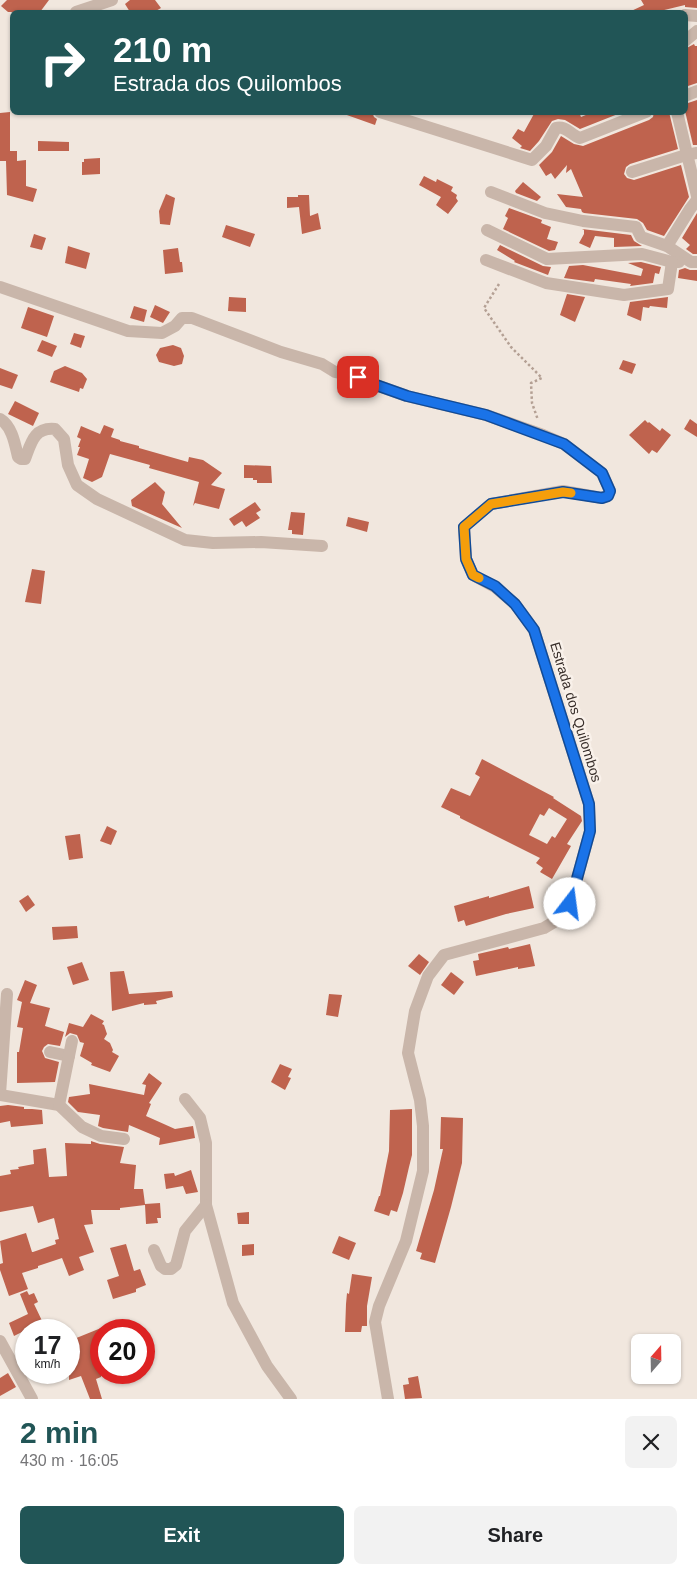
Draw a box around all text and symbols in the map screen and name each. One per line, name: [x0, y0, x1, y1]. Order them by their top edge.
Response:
icon: right: [30, 30, 95, 95]
text: 210 m: [113, 30, 212, 69]
text: Estrada dos Quilombos: [113, 71, 342, 96]
pin: [337, 356, 379, 398]
icon: arrive: [344, 363, 372, 391]
street label: Estrada dos Quilombos: [547, 640, 605, 784]
position arrow: [543, 877, 595, 929]
speed limit sign: 20: [90, 1319, 155, 1384]
text: 17: [34, 1331, 61, 1359]
north arrow: [631, 1334, 681, 1384]
map controls: [631, 1334, 681, 1384]
text: km/h: [34, 1357, 61, 1371]
text: 2 min: [20, 1416, 98, 1449]
button: close: [625, 1416, 677, 1468]
text: 430 m · 16:05: [20, 1452, 119, 1469]
button: Exit: [20, 1506, 344, 1564]
button: Share: [354, 1506, 677, 1564]

